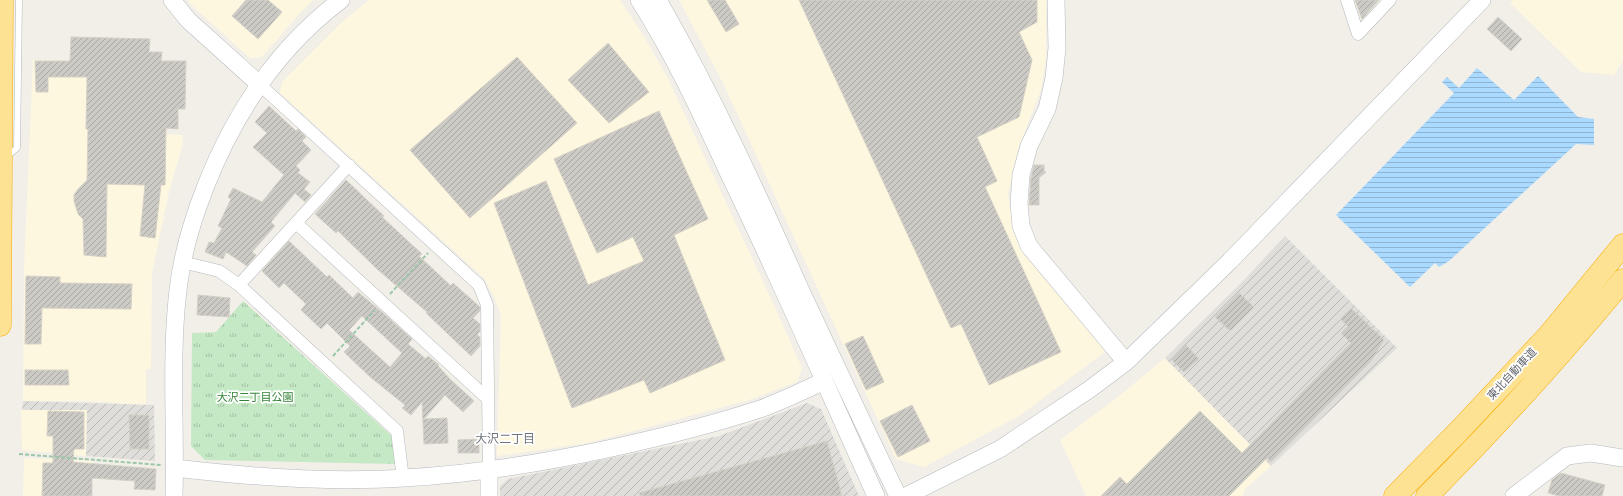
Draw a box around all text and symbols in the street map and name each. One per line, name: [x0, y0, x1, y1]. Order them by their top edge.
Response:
street label: 東北自動車道: [1485, 345, 1539, 403]
park label: 大沢二丁目公園: [217, 391, 294, 404]
district label: 大沢二丁目: [475, 432, 535, 446]

